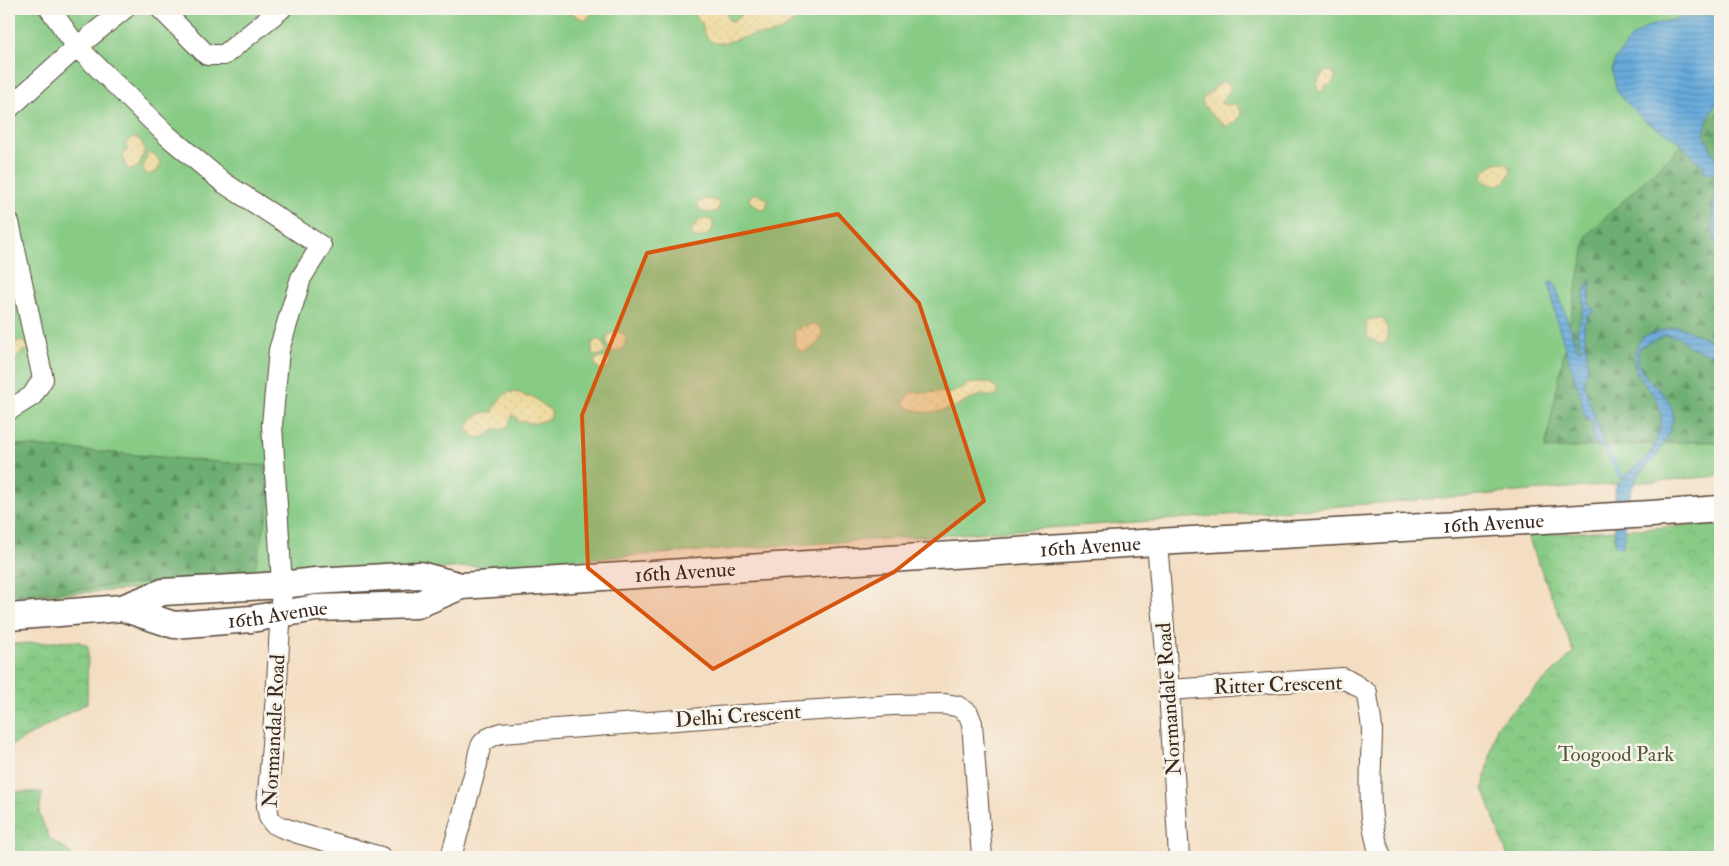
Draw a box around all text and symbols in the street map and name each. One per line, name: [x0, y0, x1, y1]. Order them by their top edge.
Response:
street label: 16th Avenue: [1442, 507, 1545, 539]
street label: 16th Avenue: [1039, 530, 1142, 563]
street label: 16th Avenue: [634, 555, 737, 588]
street label: 16th Avenue: [227, 594, 328, 634]
street label: Normandale Road: [1150, 621, 1188, 776]
street label: Normandale Road: [257, 653, 292, 808]
street label: Ritter Crescent: [1213, 669, 1343, 701]
street label: Delhi Crescent: [674, 698, 802, 734]
park label: Toogood Park: [1558, 741, 1674, 768]

